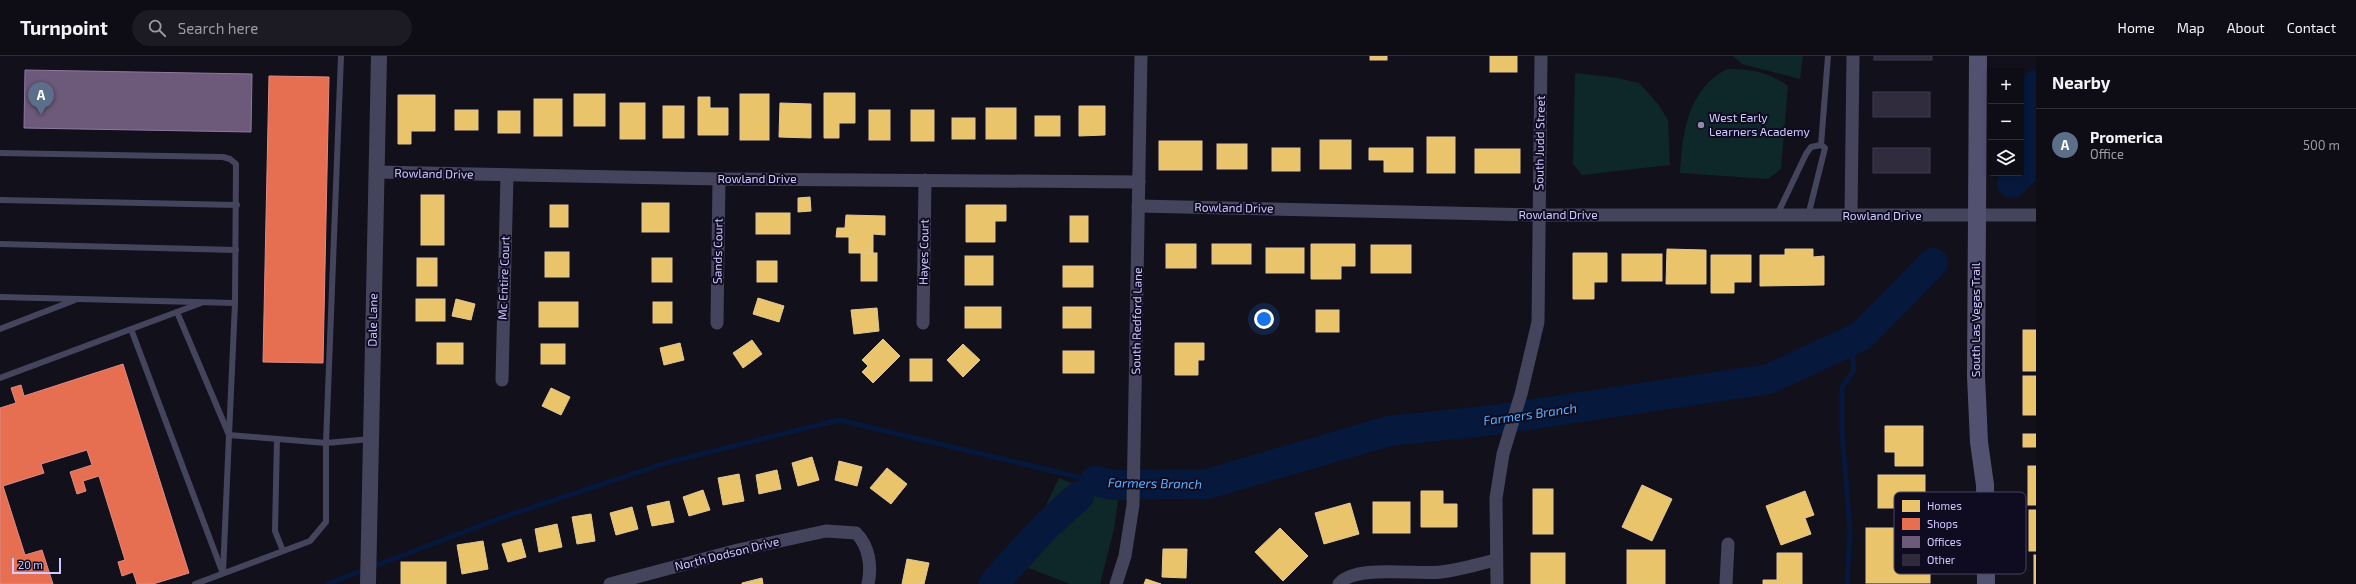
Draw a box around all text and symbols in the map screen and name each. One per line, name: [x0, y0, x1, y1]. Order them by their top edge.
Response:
search box: [132, 10, 412, 46]
text: Turnpoint: [20, 16, 108, 39]
icon: search: [146, 17, 168, 39]
text: Search here: [178, 19, 258, 37]
text: Home: [2118, 19, 2155, 36]
text: Map: [2177, 19, 2205, 36]
text: About: [2227, 19, 2265, 36]
text: Contact: [2287, 19, 2336, 36]
map controls: [1988, 68, 2024, 176]
button: +: [1988, 68, 2024, 104]
text: Nearby: [2052, 72, 2110, 92]
pin: A: [28, 82, 54, 115]
street label: South Judd Street: [1531, 95, 1547, 191]
button: −: [1988, 104, 2024, 140]
place label: West Early Learners Academy: [1709, 110, 1810, 138]
marker: West Early Learners Academy: [1696, 120, 1706, 130]
text: Promerica: [2090, 128, 2163, 146]
text: A: [2061, 137, 2069, 153]
text: 500 m: [2303, 137, 2340, 153]
button: layers: [1988, 140, 2024, 176]
text: Office: [2090, 146, 2124, 162]
street label: Rowland Drive: [394, 165, 474, 181]
street label: Rowland Drive: [717, 171, 797, 185]
street label: Rowland Drive: [1194, 199, 1274, 215]
street label: Rowland Drive: [1518, 207, 1598, 221]
street label: Rowland Drive: [1842, 208, 1922, 222]
street label: Sands Court: [709, 218, 725, 284]
street label: Hayes Court: [915, 218, 931, 285]
street label: Mc Entire Court: [495, 235, 511, 320]
street label: South Las Vegas Trail: [1968, 262, 1982, 377]
street label: South Redford Lane: [1128, 267, 1144, 375]
street label: Dale Lane: [365, 293, 379, 347]
your location: [1254, 309, 1274, 329]
water label: Farmers Branch: [1482, 400, 1578, 428]
water label: Farmers Branch: [1108, 474, 1202, 492]
legend: [1894, 492, 2026, 574]
text: Homes: [1927, 499, 1962, 512]
text: Shops: [1927, 517, 1958, 530]
street label: North Dodson Drive: [673, 533, 780, 573]
text: Offices: [1927, 535, 1962, 548]
text: Other: [1927, 553, 1956, 566]
scale bar: [12, 556, 61, 575]
text: 20 m: [18, 558, 43, 571]

